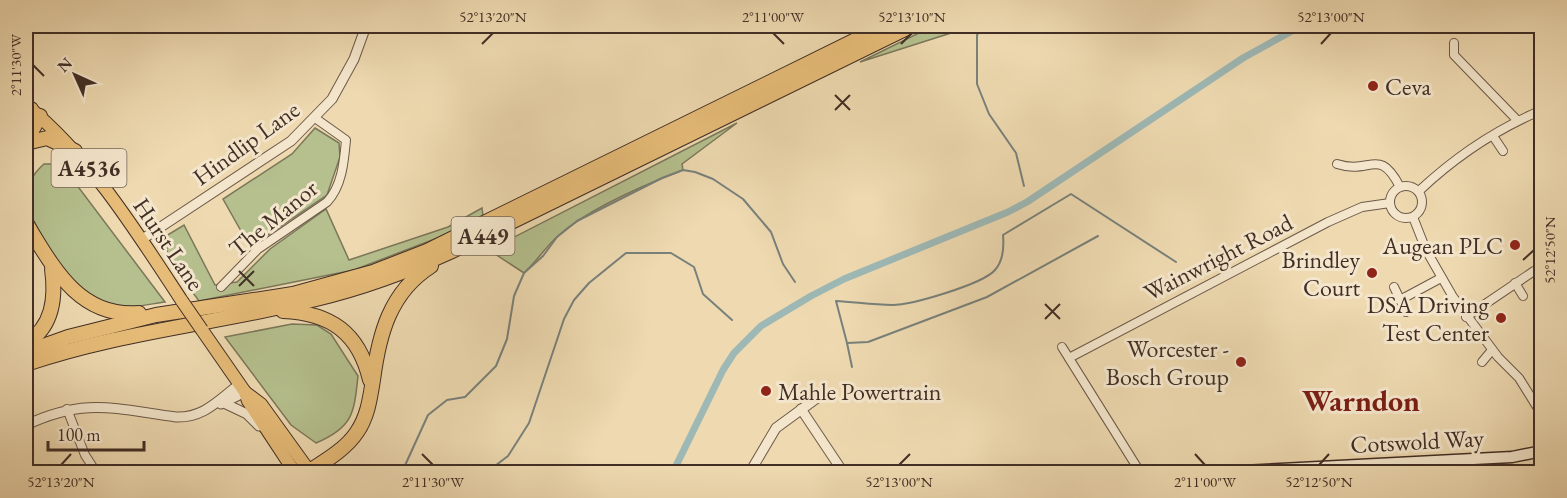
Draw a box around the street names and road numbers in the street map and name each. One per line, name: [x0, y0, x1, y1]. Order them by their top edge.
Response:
street label: Hindlip Lane: [186, 94, 306, 192]
road number: A4536: [52, 149, 127, 187]
street label: The Manor: [222, 173, 324, 263]
street label: Hurst Lane: [127, 191, 211, 297]
street label: Wainwright Road: [1138, 206, 1298, 308]
road number: A449: [452, 217, 514, 255]
street label: Cotswold Way: [1349, 422, 1485, 460]

